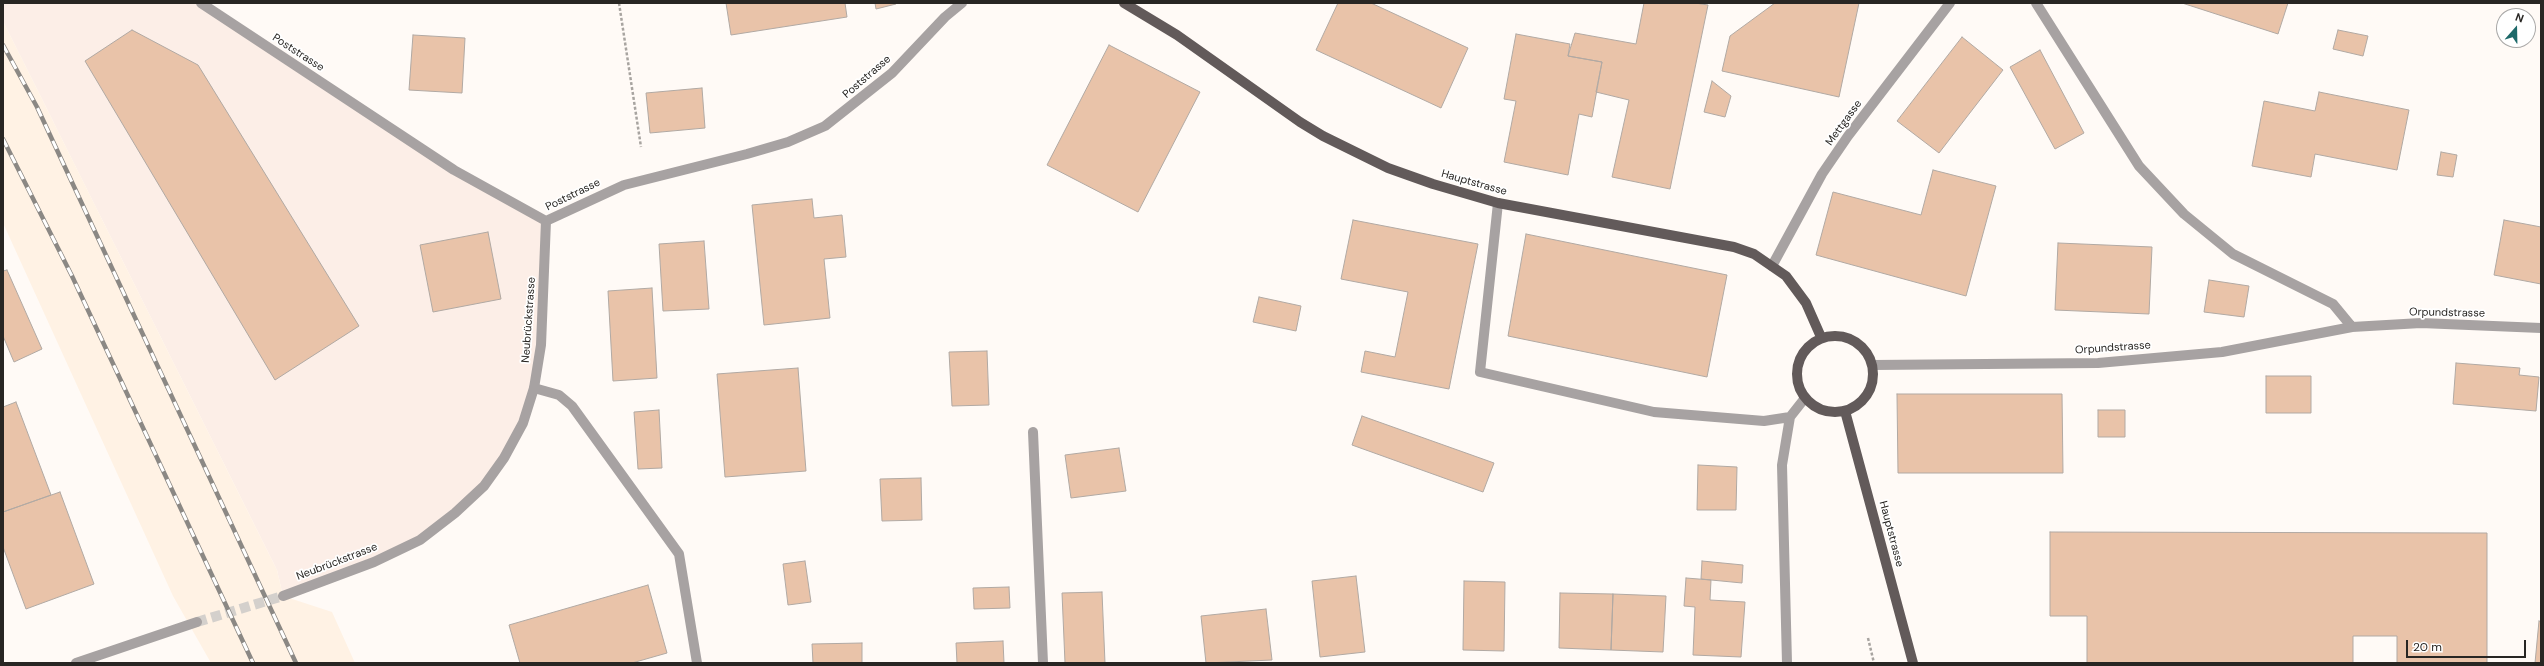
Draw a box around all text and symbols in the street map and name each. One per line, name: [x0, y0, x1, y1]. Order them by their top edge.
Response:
north arrow: [2496, 8, 2536, 48]
text: N: [2514, 10, 2526, 26]
street label: Poststrasse: [270, 31, 326, 75]
street label: Poststrasse: [840, 53, 894, 101]
street label: Mettgasse: [1823, 98, 1865, 148]
street label: Hauptstrasse: [1440, 167, 1508, 199]
street label: Poststrasse: [544, 176, 602, 214]
street label: Neubrückstrasse: [519, 277, 539, 363]
street label: Orpundstrasse: [2409, 306, 2485, 320]
street label: Orpundstrasse: [2075, 339, 2151, 357]
street label: Hauptstrasse: [1876, 500, 1906, 568]
street label: Neubrückstrasse: [295, 540, 379, 584]
scale bar: [2408, 632, 2528, 658]
text: 20 m: [2413, 639, 2442, 655]

